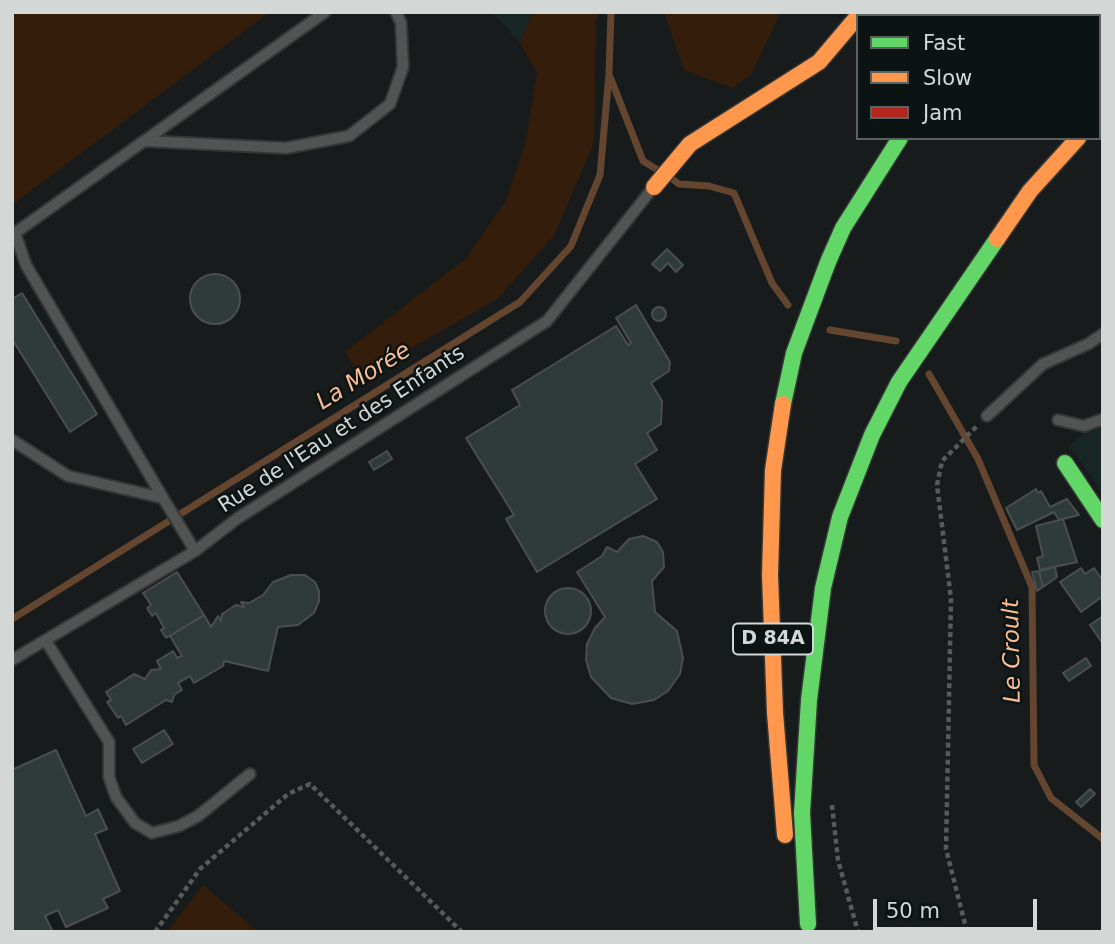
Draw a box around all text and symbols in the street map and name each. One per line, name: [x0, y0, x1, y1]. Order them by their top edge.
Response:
legend: [856, 14, 1101, 140]
text: Fast: [923, 31, 965, 55]
text: Slow: [923, 66, 972, 90]
text: Jam: [923, 101, 963, 125]
water label: La Morée: [312, 337, 416, 417]
street label: Rue de l'Eau et des Enfants: [214, 341, 470, 519]
water label: Le Croult: [998, 599, 1028, 703]
road number: D 84A: [733, 624, 813, 654]
scale bar: [877, 884, 1042, 928]
text: 50 m: [886, 899, 940, 923]

